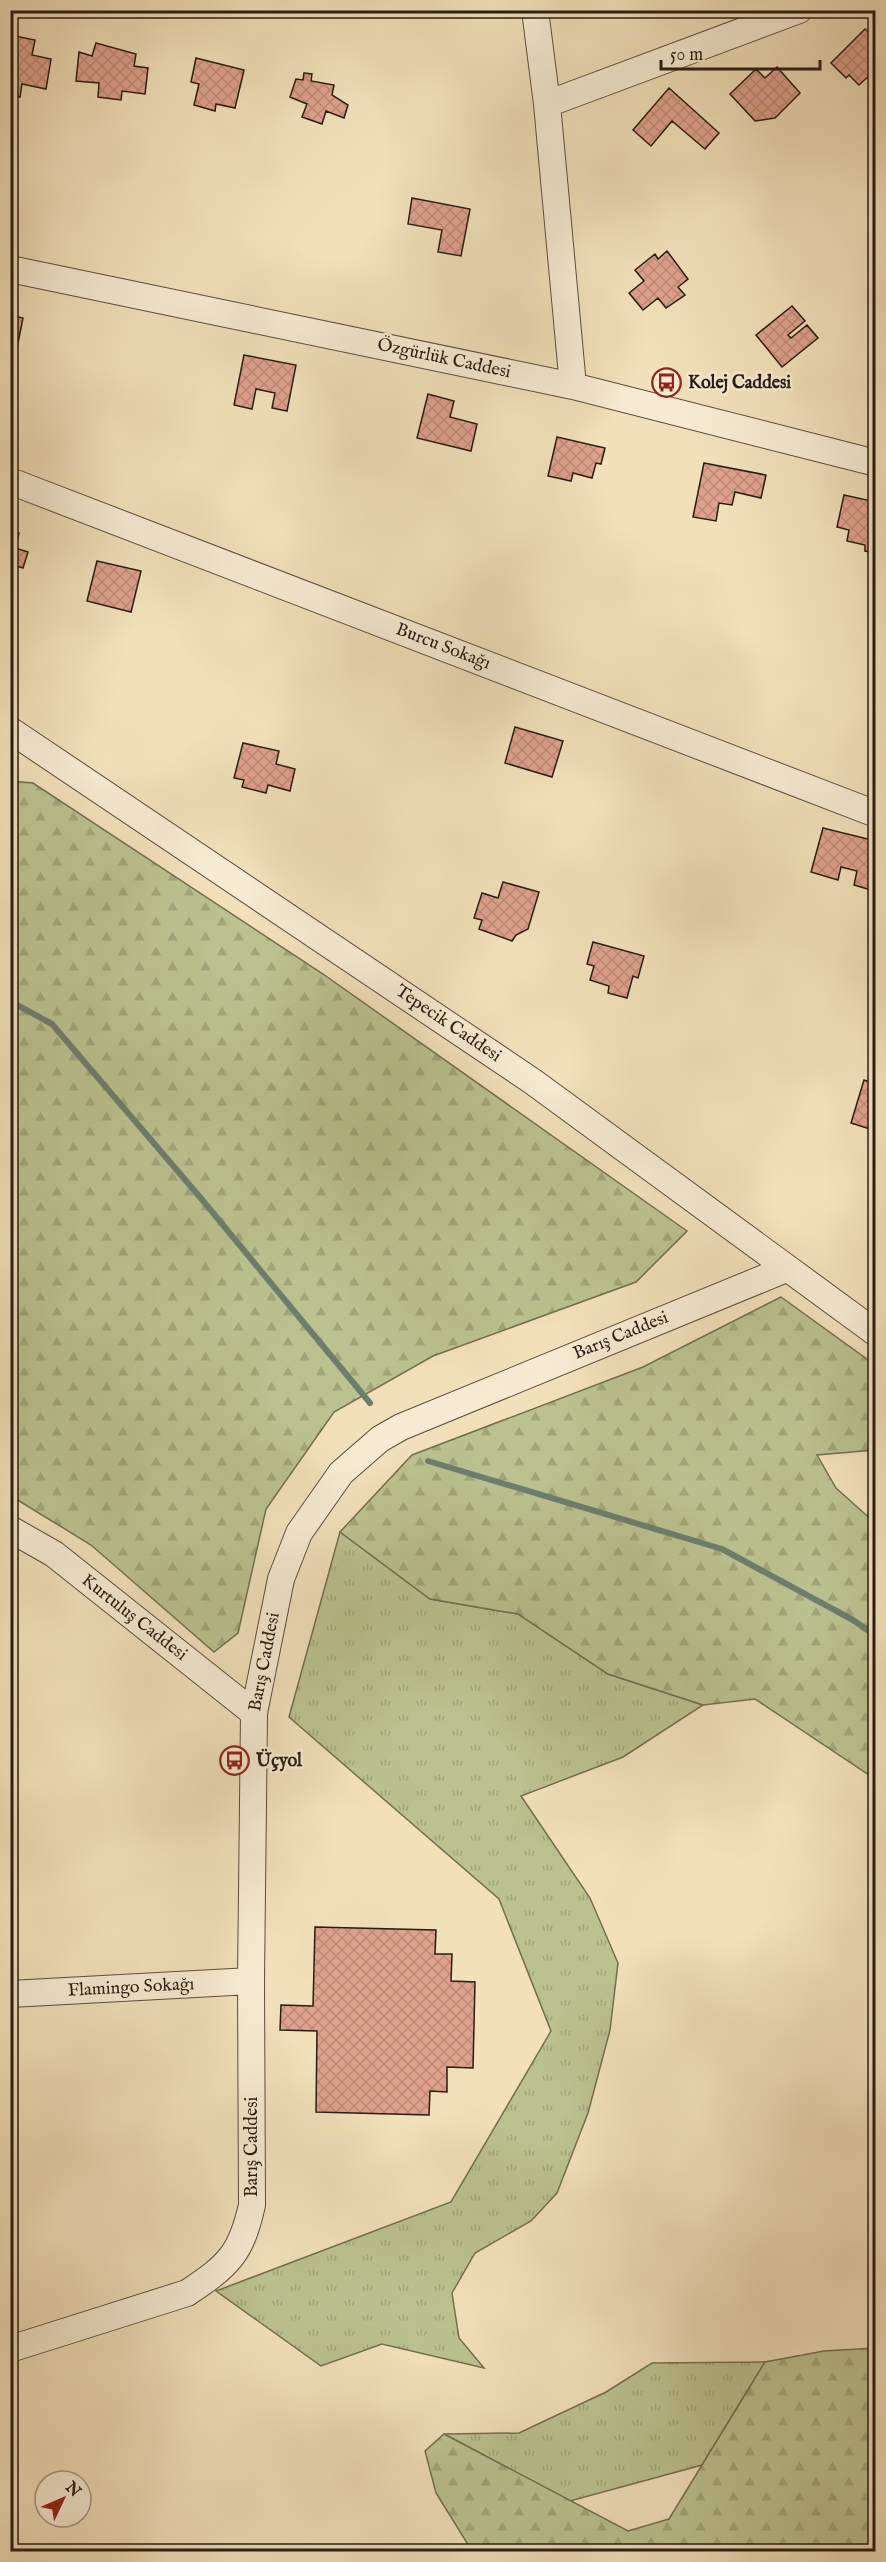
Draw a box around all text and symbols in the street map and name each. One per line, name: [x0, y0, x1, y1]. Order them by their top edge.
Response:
scale bar: [661, 33, 820, 71]
text: 50 m: [670, 44, 703, 67]
street label: Özgürlük Caddesi: [375, 333, 513, 384]
bus stop icon: Kolej Caddesi: [651, 367, 683, 399]
place label: Kolej Caddesi: [688, 372, 791, 395]
street label: Burcu Sokağı: [392, 618, 494, 676]
street label: Tepecik Caddesi: [391, 980, 506, 1068]
street label: Barış Caddesi: [570, 1306, 672, 1366]
street label: Kurtuluş Caddesi: [76, 1570, 192, 1667]
street label: Barış Caddesi: [244, 1610, 286, 1714]
bus stop icon: Üçyol: [219, 1745, 251, 1777]
place label: Üçyol: [255, 1748, 303, 1773]
street label: Flamingo Sokağı: [67, 1973, 195, 2003]
street label: Barış Caddesi: [241, 2097, 264, 2197]
north arrow: [33, 2469, 93, 2529]
text: N: [60, 2477, 84, 2502]

